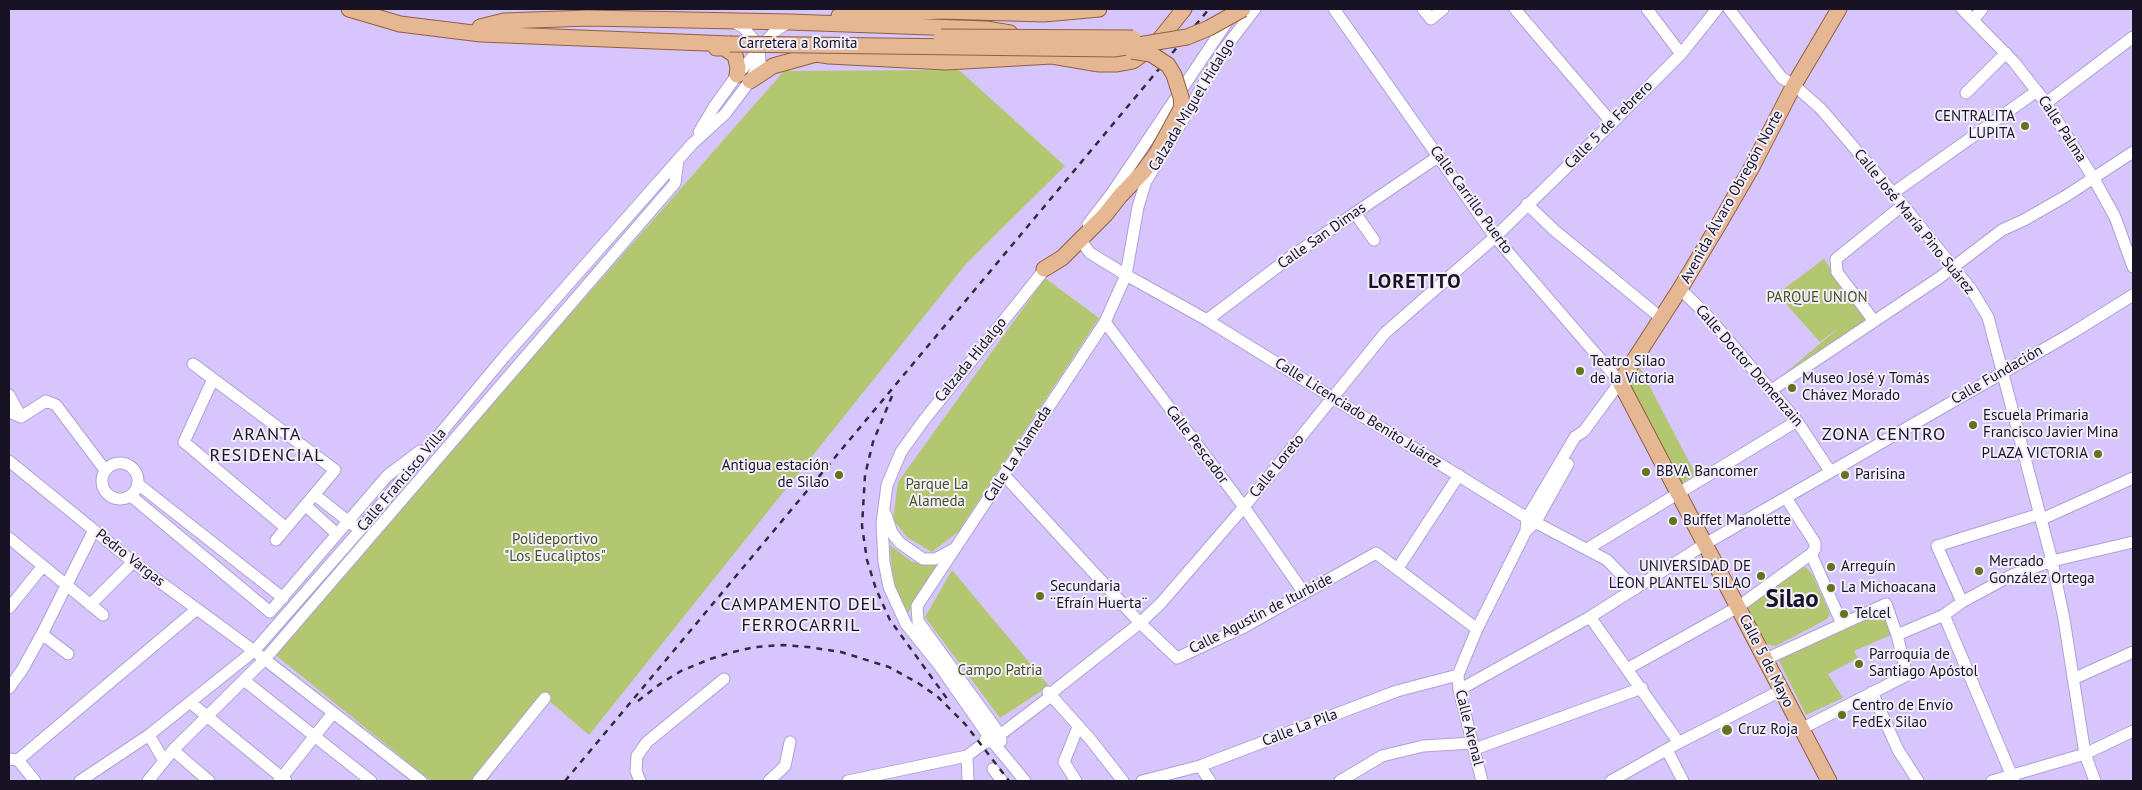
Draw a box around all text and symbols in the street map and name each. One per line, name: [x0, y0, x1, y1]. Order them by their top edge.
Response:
street label: Carretera a Romita: [738, 35, 858, 53]
street label: Calzada Miguel Hidalgo: [1145, 35, 1239, 175]
street label: Calle 5 de Febrero: [1561, 77, 1657, 173]
street label: Calle Palma: [2034, 92, 2090, 166]
street label: Avenida Álvaro Obregón Norte: [1677, 107, 1787, 287]
place label: CENTRALITA LUPITA: [1934, 108, 2015, 143]
marker: CENTRALITA LUPITA: [2019, 120, 2031, 132]
street label: Calle Carrillo Puerto: [1426, 143, 1516, 257]
street label: Calle José María Pino Suárez: [1850, 146, 1978, 298]
street label: Calle San Dimas: [1274, 199, 1370, 273]
district label: LORETITO: [1367, 270, 1463, 294]
park label: PARQUE UNION: [1766, 289, 1868, 307]
street label: Calle Doctor Domenzain: [1691, 302, 1807, 430]
street label: Calzada Hidalgo: [931, 314, 1011, 406]
street label: Calle Fundación: [1948, 342, 2046, 408]
place label: Teatro Silao de la Victoria: [1590, 353, 1674, 388]
street label: Calle Licenciado Benito Juárez: [1271, 354, 1445, 472]
marker: Teatro Silao de la Victoria: [1574, 365, 1586, 377]
place label: Museo José y Tomás Chávez Morado: [1802, 370, 1929, 405]
marker: Museo José y Tomás Chávez Morado: [1786, 382, 1798, 394]
street label: Calle Pescador: [1162, 402, 1232, 488]
street label: Calle La Alameda: [980, 403, 1056, 505]
place label: Escuela Primaria Francisco Javier Mina: [1983, 407, 2118, 442]
marker: Escuela Primaria Francisco Javier Mina: [1967, 419, 1979, 431]
district label: ARANTA RESIDENCIAL: [208, 424, 326, 466]
district label: ZONA CENTRO: [1820, 424, 1948, 446]
street label: Calle Francisco Villa: [354, 425, 450, 535]
street label: Calle Loreto: [1246, 431, 1308, 501]
place label: PLAZA VICTORIA: [1982, 445, 2088, 463]
marker: PLAZA VICTORIA: [2092, 448, 2104, 460]
place label: Antigua estación de Silao: [722, 457, 829, 492]
place label: BBVA Bancomer: [1656, 463, 1758, 481]
marker: BBVA Bancomer: [1640, 466, 1652, 478]
place label: Parisina: [1855, 466, 1905, 484]
marker: Antigua estación de Silao: [833, 469, 845, 481]
marker: Parisina: [1839, 469, 1851, 481]
park label: Parque La Alameda: [905, 476, 969, 511]
place label: Buffet Manolette: [1683, 512, 1791, 530]
marker: Buffet Manolette: [1667, 515, 1679, 527]
street label: Pedro Vargas: [92, 525, 168, 591]
park label: Polideportivo "Los Eucaliptos": [504, 531, 606, 566]
place label: Mercado González Ortega: [1989, 553, 2095, 588]
place label: UNIVERSIDAD DE LEON PLANTEL SILAO: [1609, 558, 1751, 593]
place label: Arreguín: [1841, 558, 1896, 576]
marker: Arreguín: [1825, 561, 1837, 573]
marker: Mercado González Ortega: [1973, 565, 1985, 577]
street label: Calle Agustín de Iturbide: [1186, 570, 1336, 658]
marker: UNIVERSIDAD DE LEON PLANTEL SILAO: [1755, 570, 1767, 582]
place label: Secundaria ¨Efraín Huerta¨: [1050, 578, 1148, 613]
place label: La Michoacana: [1841, 579, 1936, 597]
marker: La Michoacana: [1825, 582, 1837, 594]
district label: Silao: [1765, 585, 1819, 615]
marker: Secundaria ¨Efraín Huerta¨: [1034, 590, 1046, 602]
district label: CAMPAMENTO DEL FERROCARRIL: [719, 594, 883, 636]
place label: Telcel: [1854, 605, 1891, 623]
marker: Telcel: [1838, 608, 1850, 620]
street label: Calle 5 de Mayo: [1735, 611, 1797, 711]
place label: Parroquia de Santiago Apóstol: [1869, 646, 1978, 681]
marker: Parroquia de Santiago Apóstol: [1853, 658, 1865, 670]
park label: Campo Patria: [957, 662, 1043, 680]
street label: Calle Arenal: [1451, 688, 1487, 768]
place label: Centro de Envío FedEx Silao: [1852, 697, 1953, 732]
street label: Calle La Pila: [1260, 705, 1340, 751]
marker: Centro de Envío FedEx Silao: [1836, 709, 1848, 721]
place label: Cruz Roja: [1738, 721, 1798, 739]
marker: Cruz Roja: [1720, 723, 1734, 737]

